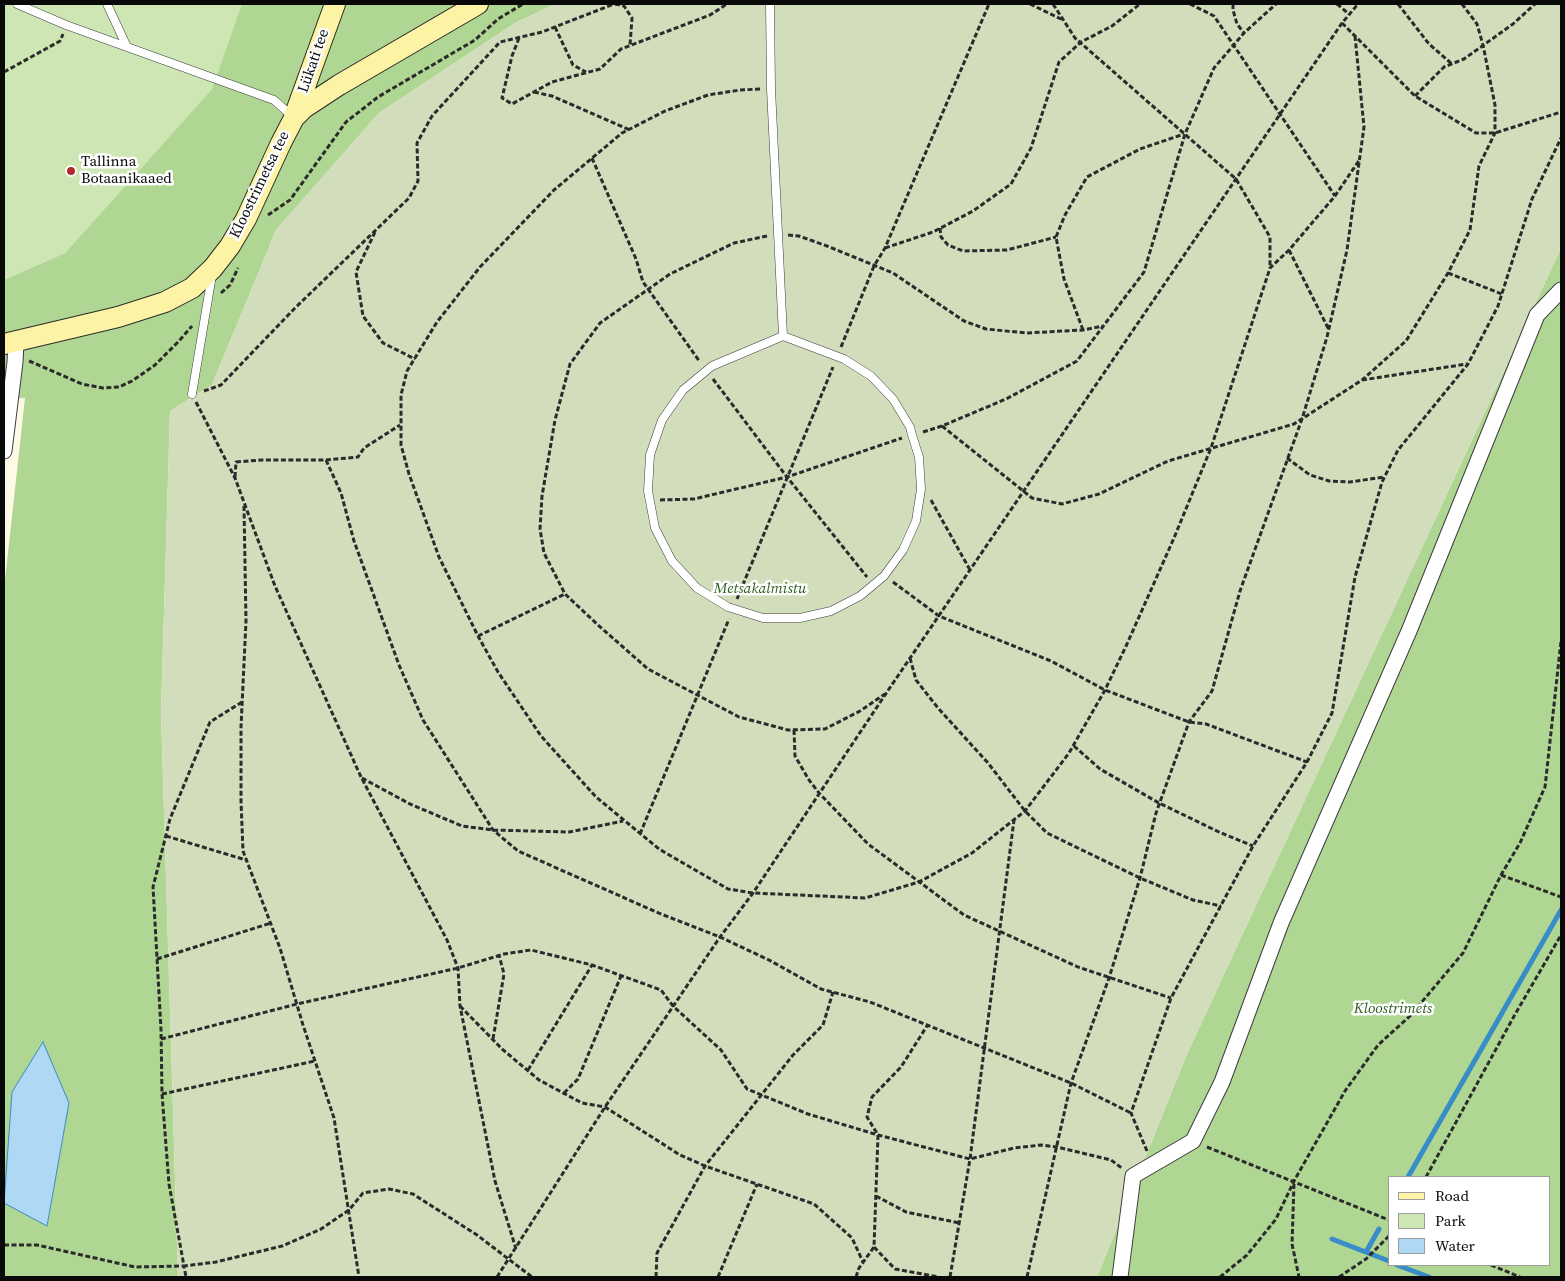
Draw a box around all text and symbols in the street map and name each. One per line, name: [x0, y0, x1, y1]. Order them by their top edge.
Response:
street label: Lükati tee: [295, 27, 333, 95]
street label: Kloostrimetsa tee: [226, 128, 294, 242]
place label: Tallinna Botaanikaaed: [81, 153, 172, 188]
marker: Tallinna Botaanikaaed: [65, 165, 77, 177]
park label: Metsakalmistu: [714, 580, 806, 598]
park label: Kloostrimets: [1354, 1000, 1432, 1018]
legend: [1388, 1176, 1550, 1266]
text: Road: [1435, 1185, 1469, 1206]
text: Park: [1435, 1210, 1466, 1231]
text: Water: [1435, 1235, 1475, 1256]

